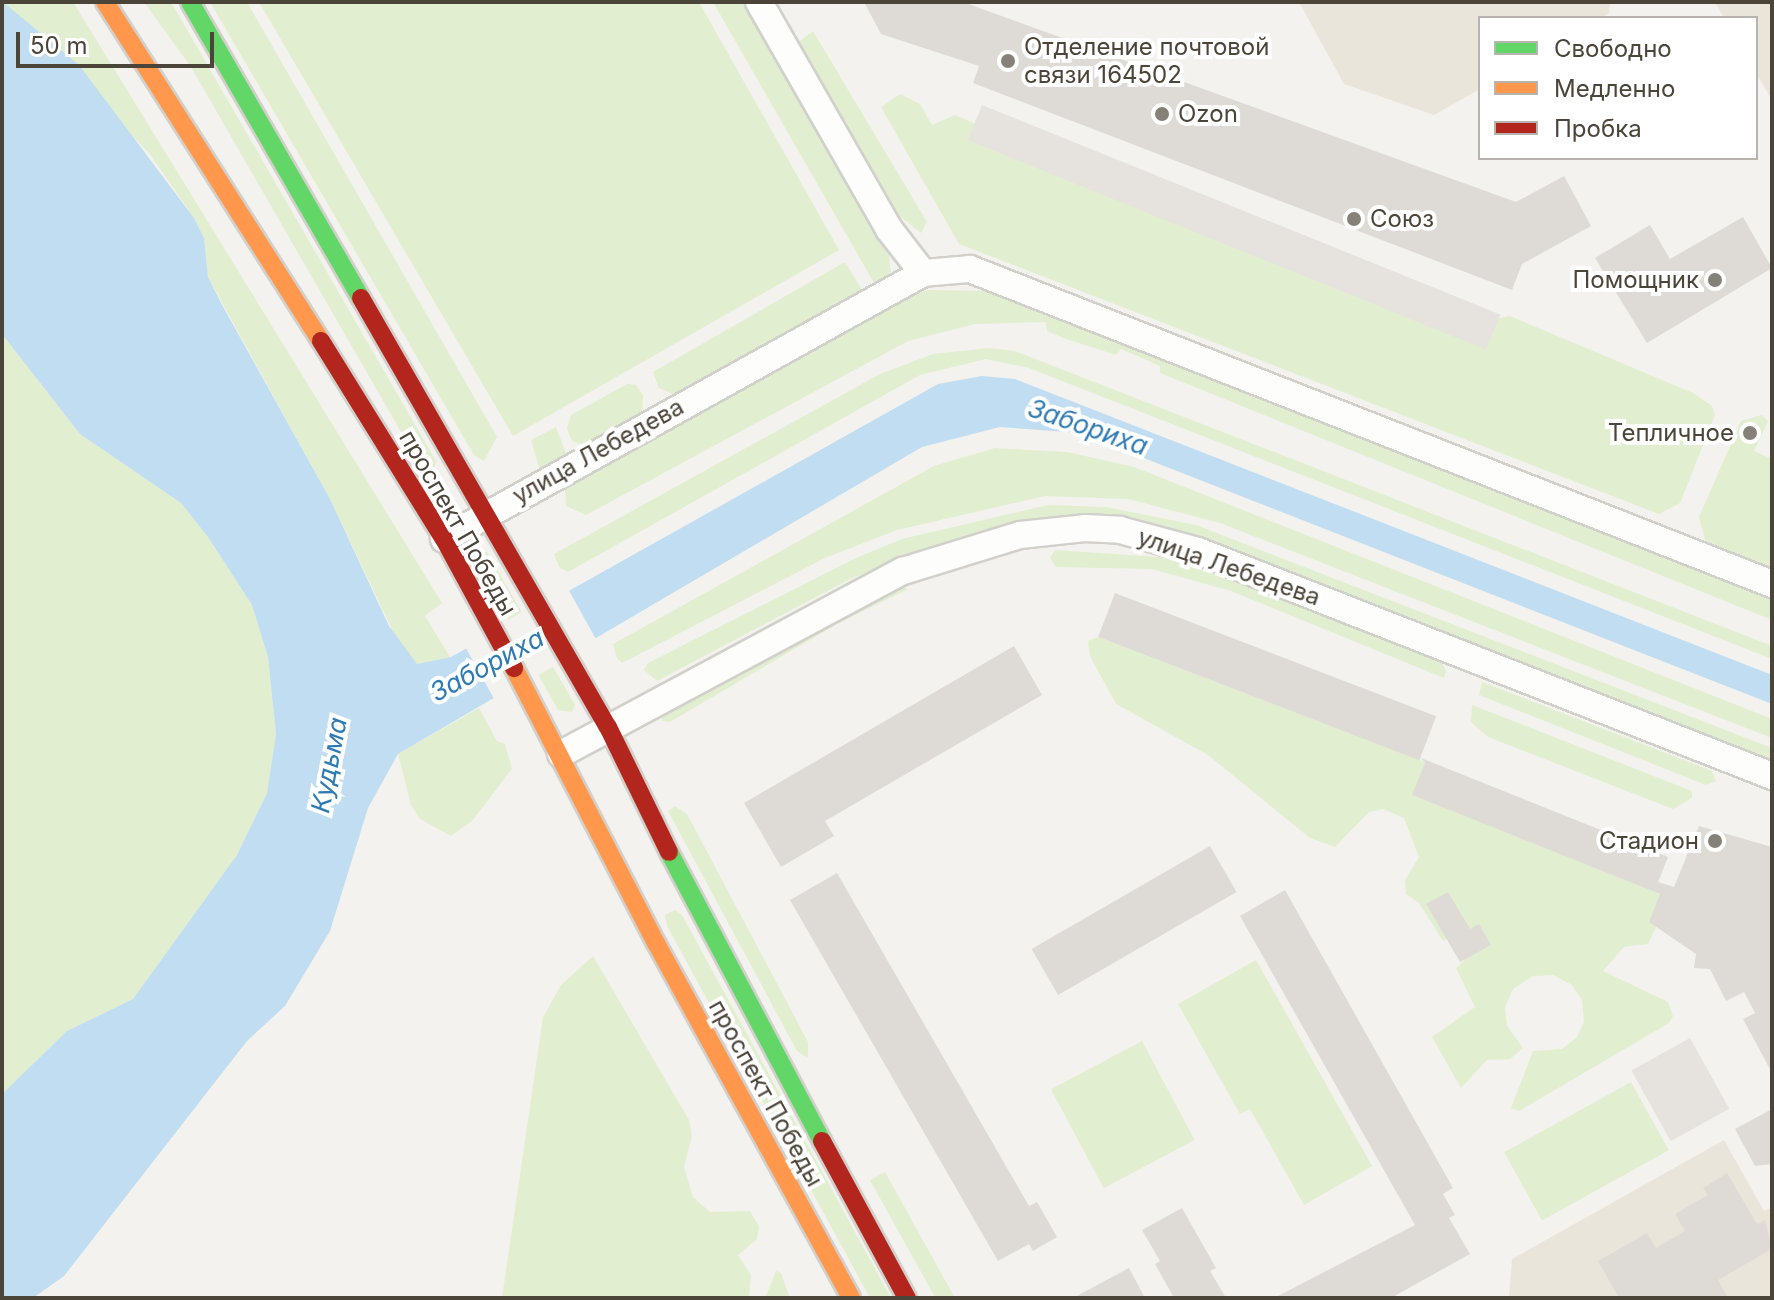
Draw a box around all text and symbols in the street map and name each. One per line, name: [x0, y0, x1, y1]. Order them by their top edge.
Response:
scale bar: [20, 16, 218, 66]
legend: [1478, 16, 1758, 160]
text: 50 m: [30, 31, 88, 60]
place label: Отделение почтовой связи 164502: [1024, 33, 1269, 89]
text: Свободно: [1554, 34, 1672, 63]
marker: Отделение почтовой связи 164502: [999, 52, 1017, 70]
text: Медленно: [1554, 74, 1675, 103]
place label: Ozon: [1178, 100, 1238, 128]
marker: Ozon: [1153, 105, 1171, 123]
text: Пробка: [1554, 114, 1642, 143]
place label: Союз: [1370, 205, 1434, 233]
marker: Союз: [1345, 210, 1363, 228]
place label: Помощник: [1572, 266, 1699, 294]
marker: Помощник: [1706, 271, 1724, 289]
street label: улица Лебедева: [507, 392, 689, 510]
water label: Забориха: [1024, 392, 1152, 462]
place label: Тепличное: [1608, 419, 1734, 447]
marker: Тепличное: [1741, 424, 1759, 442]
street label: проспект Победы: [393, 425, 523, 621]
street label: улица Лебедева: [1134, 522, 1324, 612]
water label: Забориха: [425, 622, 549, 708]
water label: Кудьма: [304, 715, 354, 815]
place label: Стадион: [1599, 827, 1699, 855]
marker: Стадион: [1706, 832, 1724, 850]
street label: проспект Победы: [703, 995, 829, 1191]

